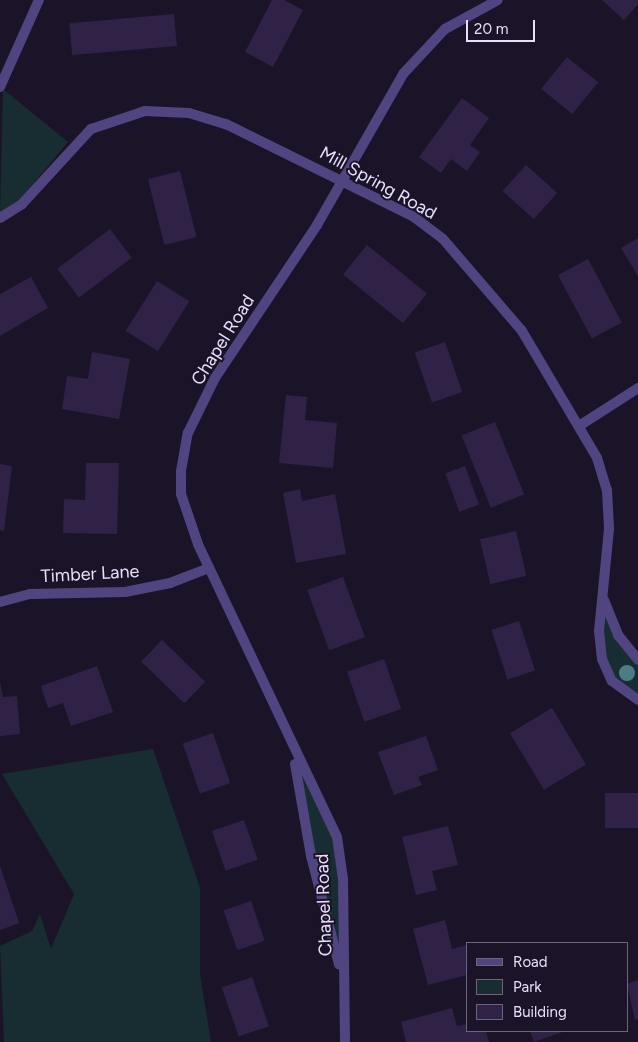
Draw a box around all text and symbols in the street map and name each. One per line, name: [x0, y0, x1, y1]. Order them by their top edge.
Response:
scale bar: [468, 10, 537, 42]
text: 20 m: [474, 20, 508, 38]
street label: Mill Spring Road: [316, 142, 440, 224]
street label: Chapel Road: [187, 291, 259, 389]
street label: Timber Lane: [40, 561, 140, 587]
street label: Chapel Road: [311, 853, 337, 957]
legend: [466, 942, 628, 1032]
text: Road: [513, 953, 548, 971]
text: Park: [513, 978, 542, 996]
text: Building: [513, 1003, 567, 1021]

